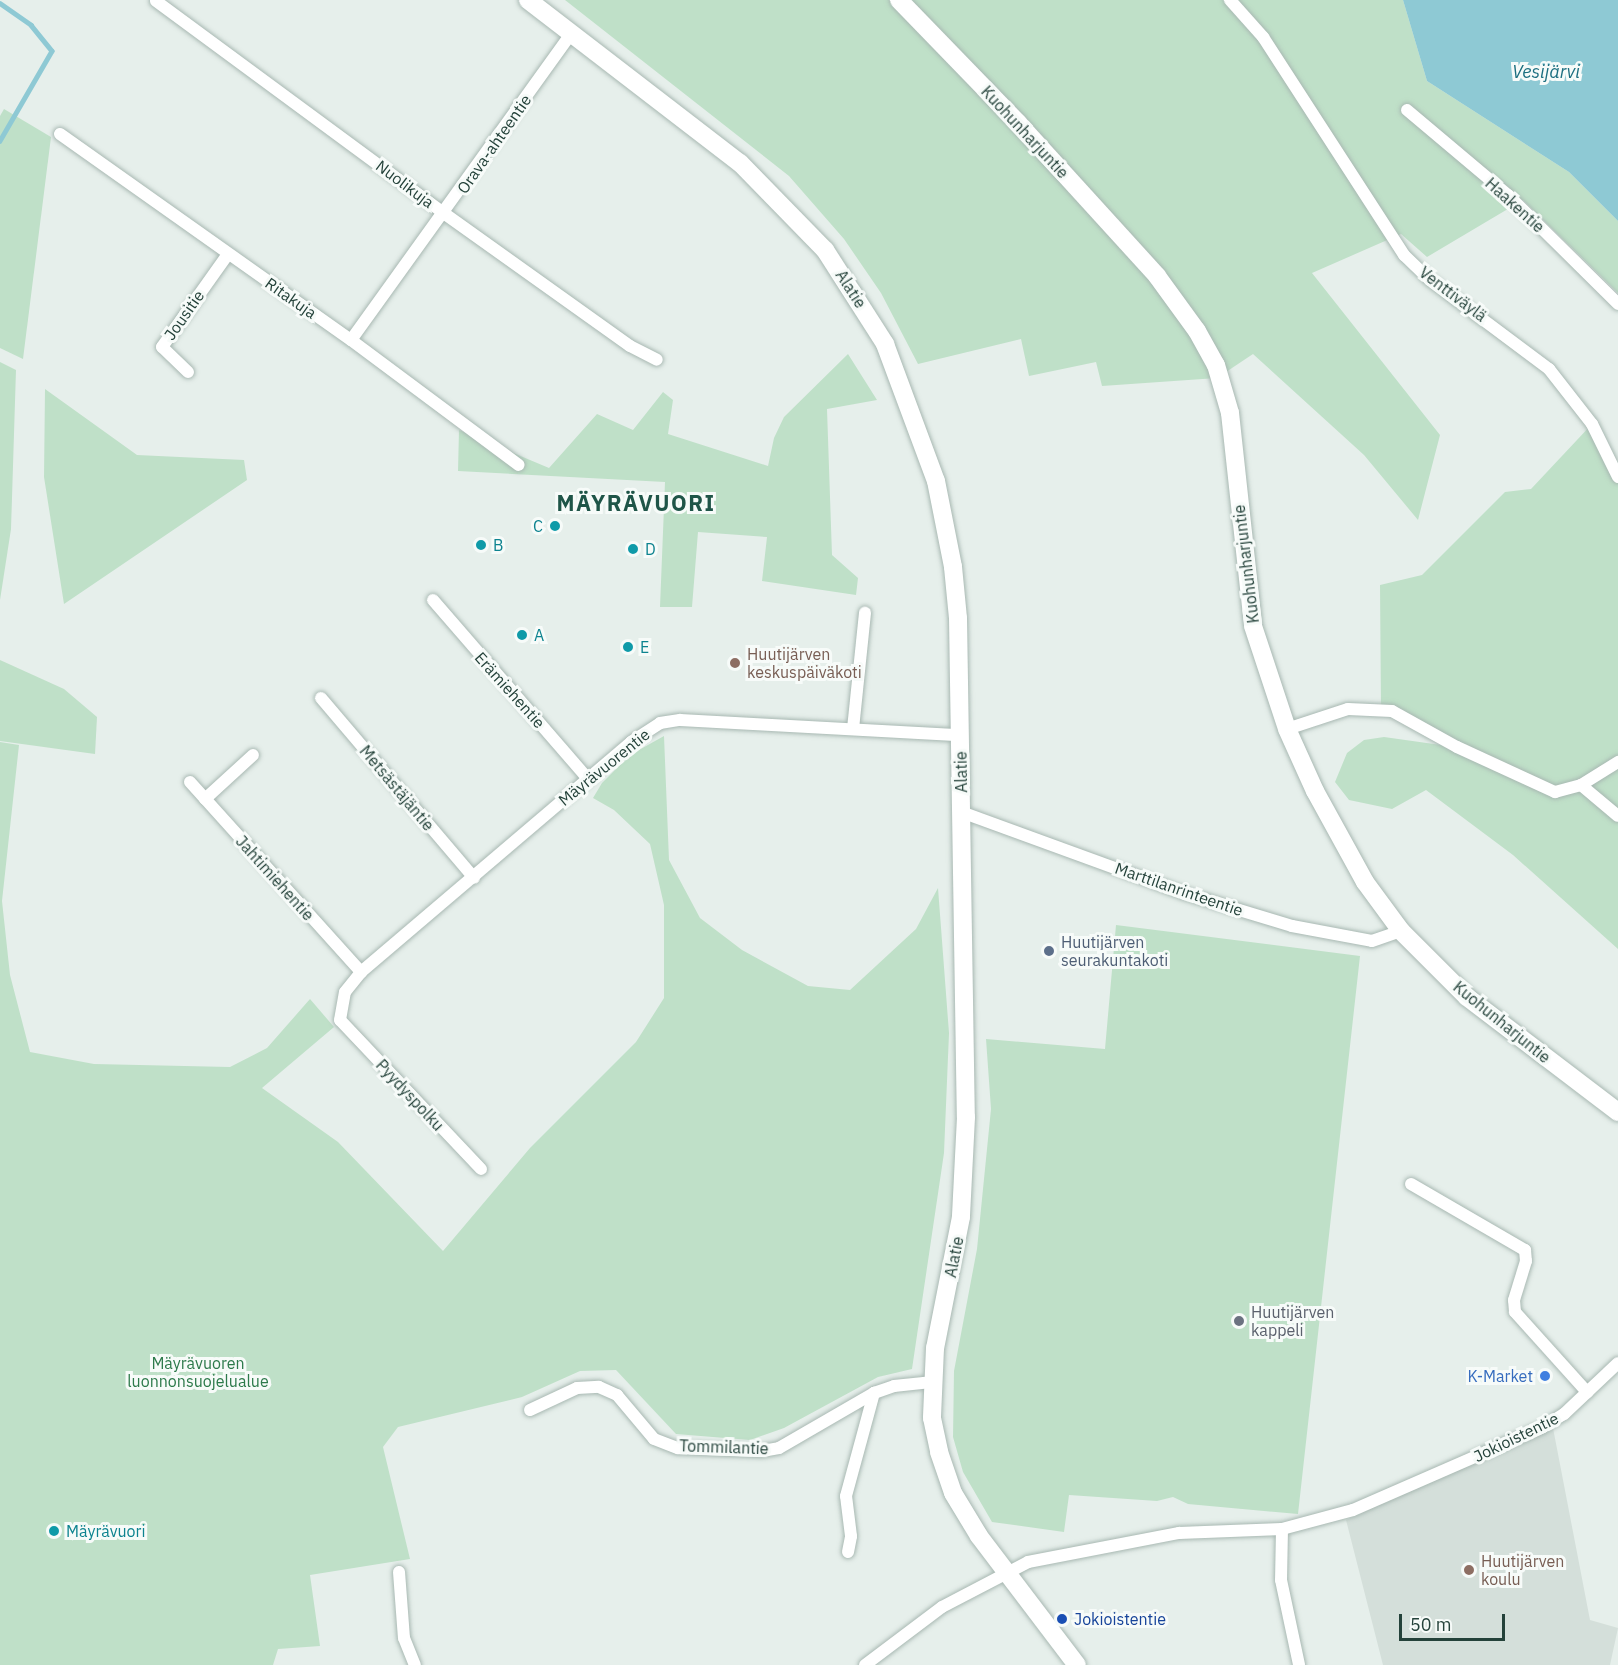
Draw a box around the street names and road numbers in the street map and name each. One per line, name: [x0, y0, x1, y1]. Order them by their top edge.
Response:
street label: Kuohunharjuntie: [977, 82, 1073, 182]
street label: Orava-ahteentie: [453, 91, 535, 197]
street label: Nuolikuja: [372, 156, 438, 212]
street label: Haakentie: [1482, 173, 1548, 237]
street label: Venttiväylä: [1416, 262, 1490, 326]
street label: Alatie: [832, 266, 870, 312]
street label: Ritakuja: [262, 273, 320, 323]
street label: Jousitie: [160, 286, 208, 344]
street label: Kuohunharjuntie: [1229, 504, 1263, 624]
street label: Erämiehentie: [471, 648, 549, 732]
street label: Mäyrävuorentie: [555, 724, 653, 810]
street label: Metsästäjäntie: [356, 741, 438, 835]
street label: Alatie: [951, 751, 971, 793]
street label: Jahtimiehentie: [232, 832, 318, 924]
street label: Marttilanrinteentie: [1112, 858, 1246, 920]
street label: Kuohunharjuntie: [1450, 977, 1554, 1067]
street label: Pyydyspolku: [372, 1055, 448, 1135]
street label: Alatie: [941, 1235, 967, 1279]
street label: Jokioistentie: [1470, 1408, 1562, 1466]
street label: Tommilantie: [679, 1436, 769, 1458]

